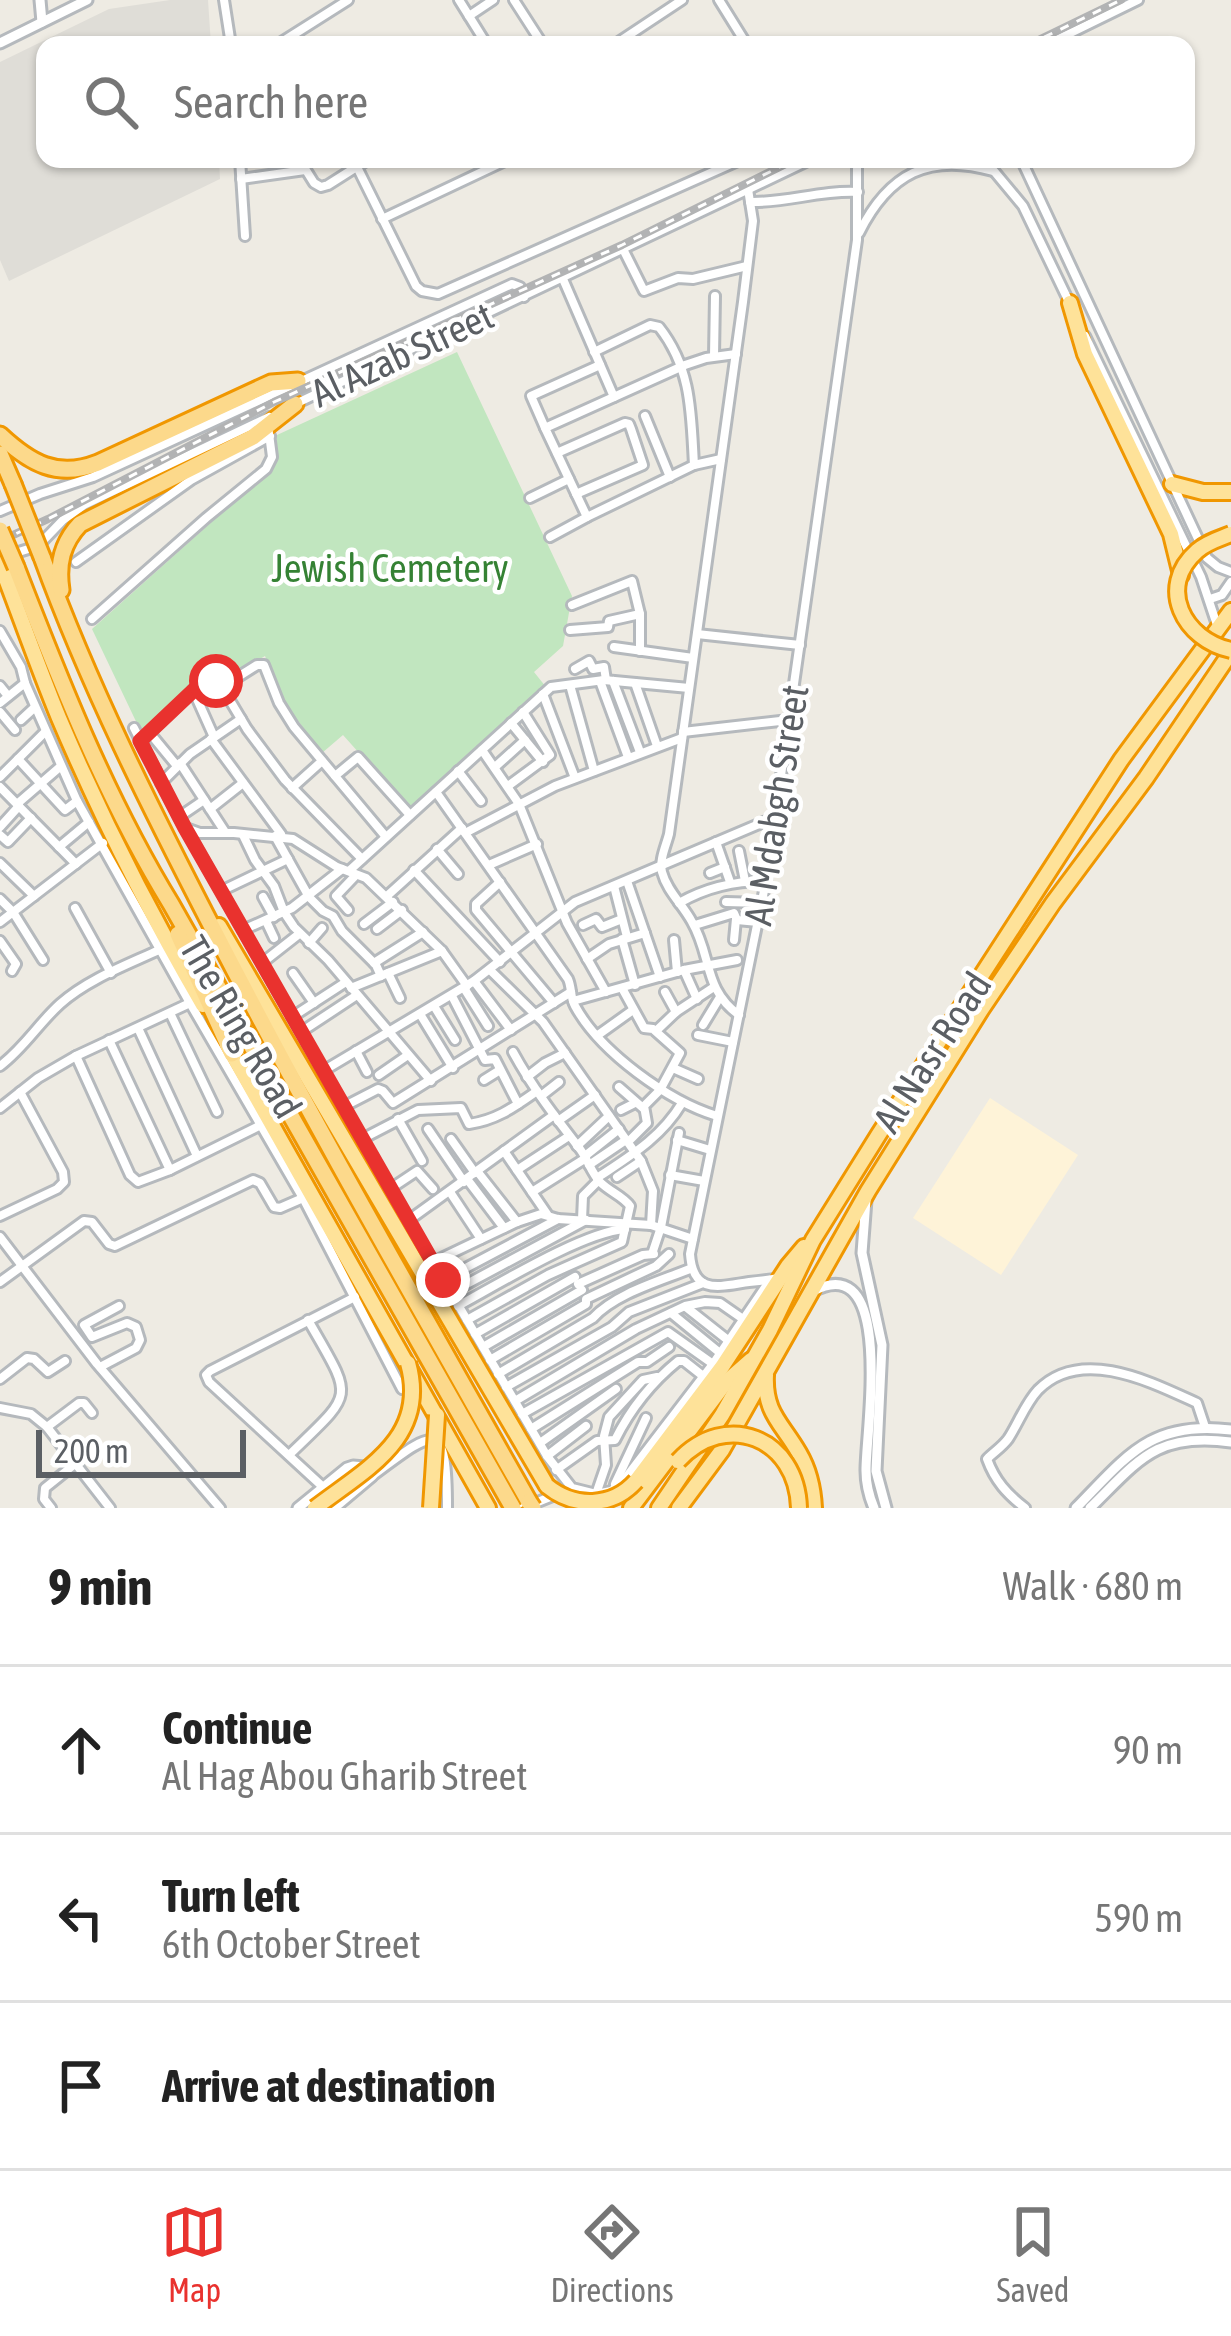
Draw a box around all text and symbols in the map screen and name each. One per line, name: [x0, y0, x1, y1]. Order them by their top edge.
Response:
search box: [36, 36, 1195, 168]
icon: search: [78, 69, 144, 135]
text: Search here: [174, 76, 368, 128]
street label: Al Azab Street: [304, 293, 500, 415]
park label: Jewish Cemetery: [271, 546, 509, 590]
route start: [189, 654, 243, 708]
street label: Al Mdabgh Street: [735, 682, 817, 928]
street label: The Ring Road: [171, 928, 311, 1126]
street label: Al Nasr Road: [864, 964, 1000, 1140]
route end: [416, 1253, 470, 1307]
scale bar: [36, 1424, 246, 1477]
text: 200 m: [54, 1432, 129, 1470]
text: 9 min: [48, 1557, 152, 1616]
text: Walk · 680 m: [1003, 1564, 1183, 1608]
text: Continue: [162, 1702, 313, 1754]
icon: ahead: [48, 1717, 114, 1783]
text: 90 m: [1113, 1728, 1183, 1772]
text: Al Hag Abou Gharib Street: [162, 1754, 527, 1798]
text: Turn left: [162, 1870, 300, 1922]
icon: left: [48, 1885, 114, 1951]
text: 590 m: [1095, 1896, 1183, 1940]
text: 6th October Street: [162, 1922, 421, 1966]
icon: arrive: [48, 2053, 114, 2119]
text: Arrive at destination: [162, 2060, 496, 2112]
tab: Map: [161, 2199, 227, 2309]
tab: Directions: [550, 2199, 674, 2309]
tab: Saved: [997, 2199, 1069, 2309]

